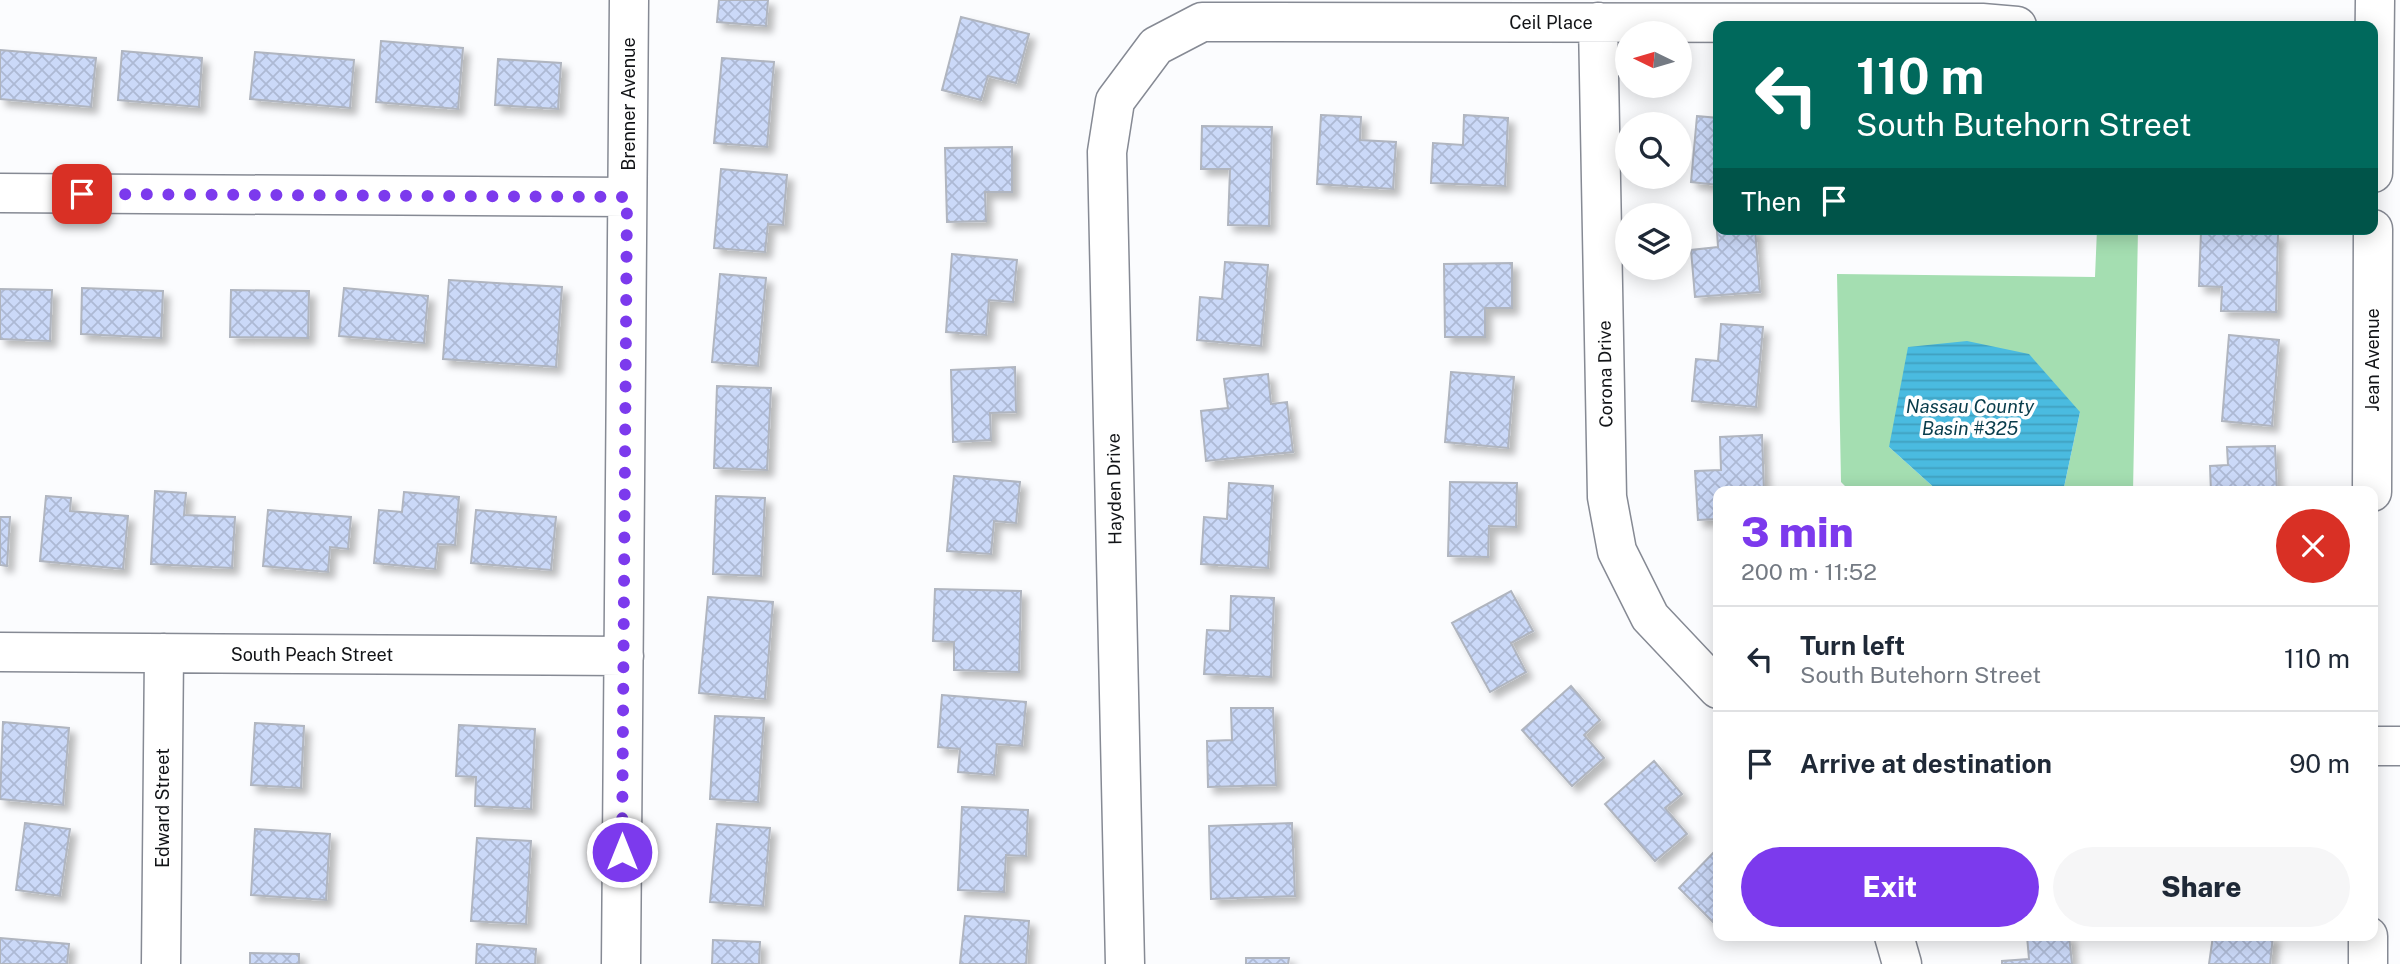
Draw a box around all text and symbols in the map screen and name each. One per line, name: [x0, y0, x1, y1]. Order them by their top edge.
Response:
street label: Ceil Place: [1509, 12, 1593, 33]
north arrow: [1615, 21, 1692, 98]
map controls: [1615, 21, 1692, 280]
street label: Brenner Avenue: [618, 37, 639, 171]
text: 110 m: [1856, 47, 1984, 105]
icon: left: [1741, 49, 1832, 140]
text: South Butehorn Street: [1856, 106, 2192, 143]
button: search: [1615, 112, 1692, 189]
pin: [52, 164, 112, 224]
icon: arrive: [63, 175, 101, 213]
icon: arrive: [1815, 182, 1853, 220]
text: Then: [1741, 186, 1801, 217]
button: layers: [1615, 203, 1692, 280]
street label: Jean Avenue: [2362, 308, 2383, 412]
street label: Corona Drive: [1594, 320, 1616, 428]
water label: Nassau County Basin #325: [1906, 395, 2034, 439]
street label: Hayden Drive: [1103, 433, 1125, 545]
text: 3 min: [1741, 507, 1854, 556]
button: close: [2276, 509, 2350, 583]
text: 200 m · 11:52: [1741, 558, 1877, 585]
text: Turn left: [1800, 630, 1905, 661]
icon: left: [1741, 640, 1779, 678]
text: 110 m: [2284, 643, 2350, 674]
street label: South Peach Street: [231, 644, 393, 665]
text: South Butehorn Street: [1800, 661, 2041, 688]
icon: arrive: [1741, 745, 1779, 783]
street label: Edward Street: [152, 748, 173, 868]
text: Arrive at destination: [1800, 748, 2052, 779]
text: 90 m: [2289, 748, 2350, 779]
position arrow: [585, 815, 659, 889]
button: Exit: [1741, 847, 2039, 927]
button: Share: [2053, 847, 2350, 927]

